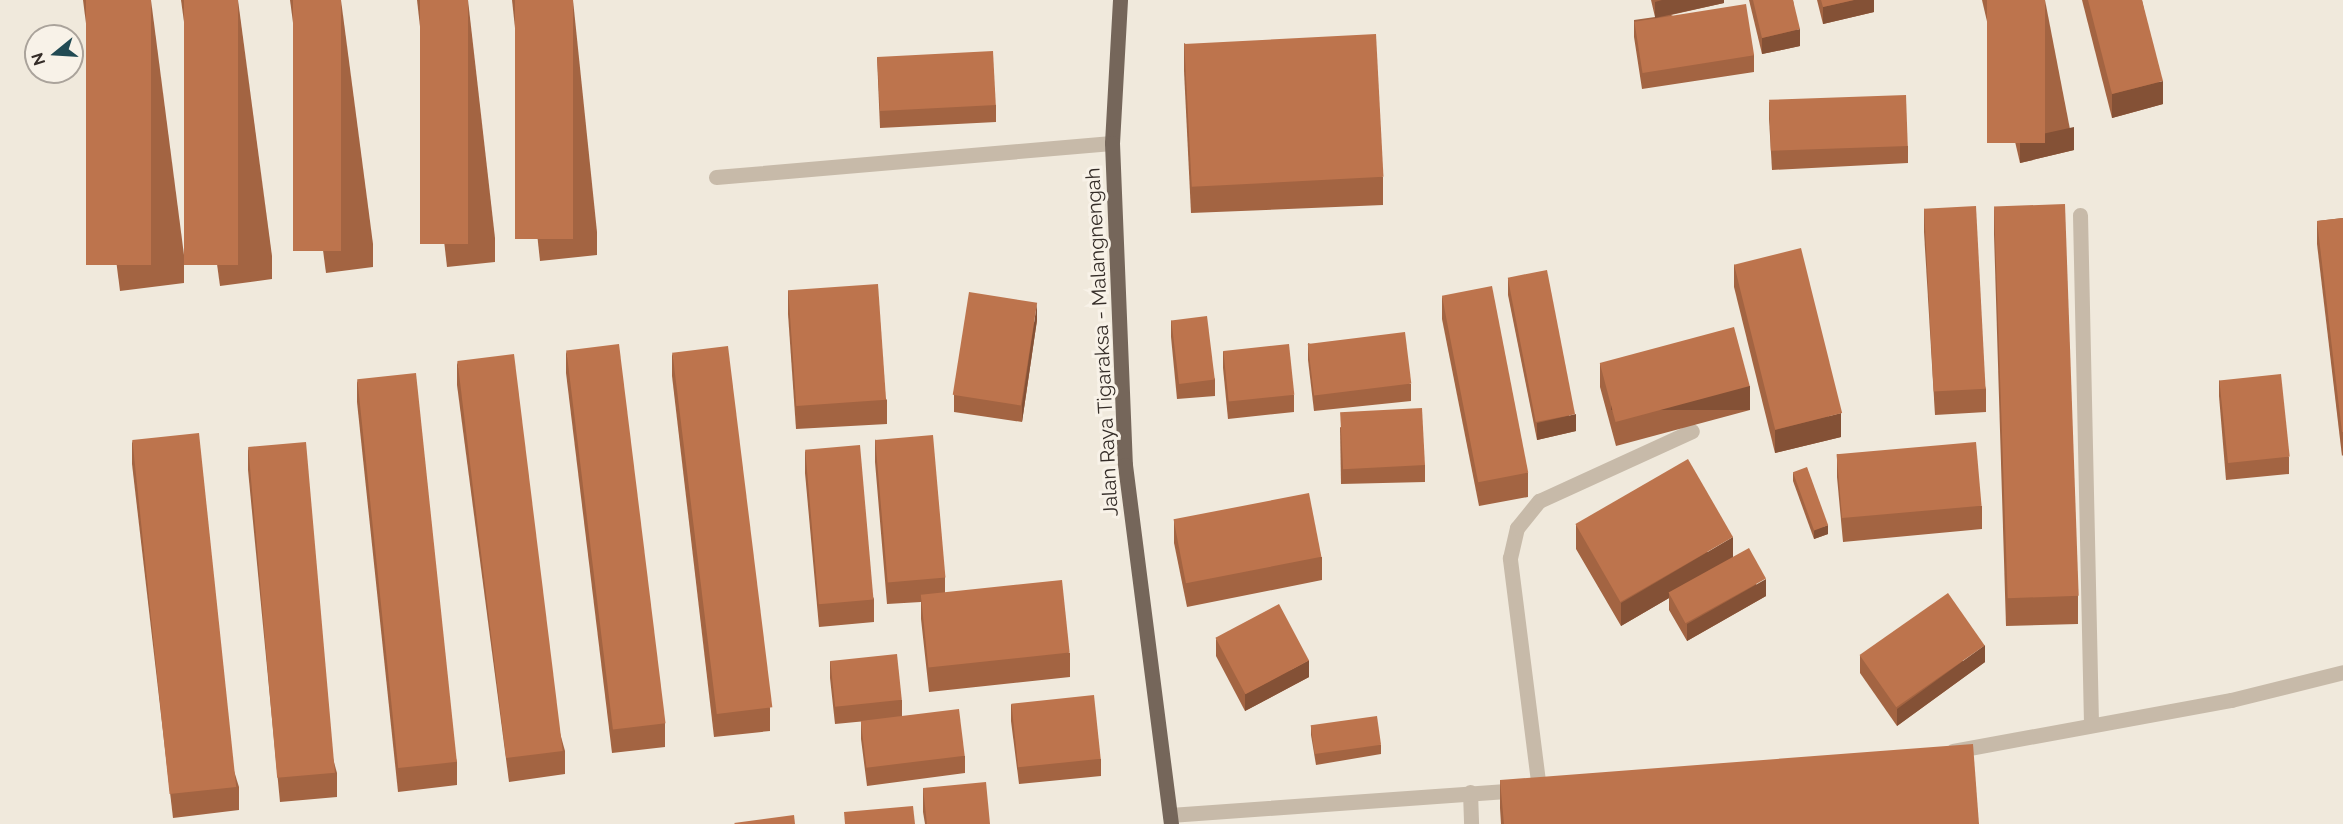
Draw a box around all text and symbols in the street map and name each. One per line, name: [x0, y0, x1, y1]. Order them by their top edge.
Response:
north arrow: [24, 24, 84, 84]
text: N: [27, 50, 49, 68]
street label: Jalan Raya Tigaraksa - Malangnengah: [1081, 167, 1123, 517]

